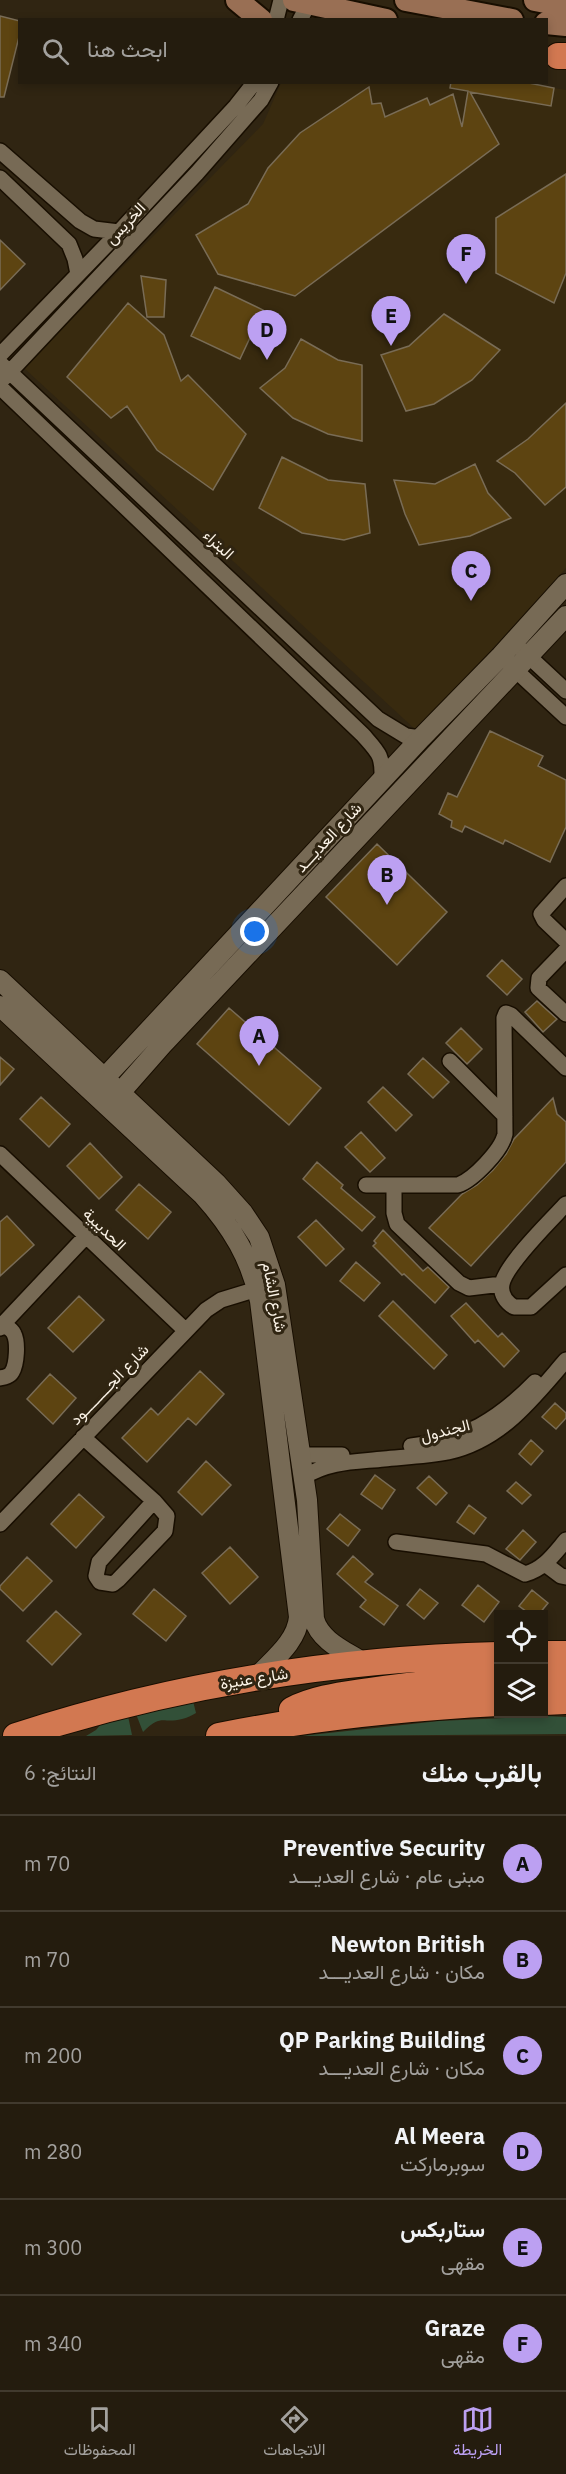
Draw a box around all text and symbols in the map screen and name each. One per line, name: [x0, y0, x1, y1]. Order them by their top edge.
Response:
search box: [18, 18, 548, 84]
text: ابحث هنا: [87, 34, 168, 63]
icon: search: [39, 35, 72, 68]
street label: الخريس: [101, 198, 150, 249]
pin: F: [446, 234, 486, 284]
pin: E: [372, 296, 410, 346]
pin: D: [248, 310, 286, 360]
street label: البتراء: [199, 525, 239, 564]
pin: C: [452, 552, 490, 601]
street label: شارع العديـــد: [290, 798, 367, 878]
pin: B: [368, 856, 406, 905]
your location: [240, 917, 269, 946]
pin: A: [240, 1016, 278, 1066]
street label: الحديبية: [79, 1204, 131, 1254]
street label: شارع الشام: [256, 1260, 292, 1334]
street label: شارع الجــــــــود: [65, 1339, 154, 1430]
street label: الجندول: [418, 1414, 472, 1447]
map controls: [494, 1610, 548, 1718]
button: locate: [494, 1610, 548, 1664]
street label: شارع عنيزة: [219, 1663, 290, 1695]
button: layers: [494, 1664, 548, 1718]
text: بالقرب منك: [422, 1755, 542, 1789]
text: النتائج: 6: [24, 1759, 96, 1786]
text: Preventive Security: [283, 1833, 485, 1862]
text: 70 m: [24, 1850, 70, 1877]
text: A: [516, 1850, 529, 1877]
text: مبنى عام · شارع العديـــد: [289, 1862, 485, 1889]
text: Newton British: [330, 1929, 485, 1958]
text: 70 m: [24, 1946, 70, 1973]
text: B: [516, 1946, 529, 1973]
text: مكان · شارع العديـــد: [319, 1958, 485, 1985]
text: QP Parking Building: [279, 2025, 485, 2054]
text: 200 m: [24, 2042, 82, 2069]
text: C: [516, 2042, 529, 2069]
text: مكان · شارع العديـــد: [319, 2054, 485, 2081]
text: Al Meera: [394, 2121, 485, 2150]
text: 280 m: [24, 2138, 82, 2165]
text: D: [516, 2138, 529, 2165]
text: سوبرماركت: [400, 2150, 485, 2177]
text: ستاربكس: [400, 2214, 485, 2243]
text: 300 m: [24, 2234, 82, 2261]
text: E: [516, 2234, 529, 2261]
text: مقهى: [441, 2249, 485, 2276]
text: Graze: [425, 2313, 485, 2342]
text: 340 m: [24, 2330, 82, 2357]
text: F: [517, 2330, 528, 2357]
text: مقهى: [441, 2342, 485, 2369]
tab: المحفوظات: [64, 2403, 136, 2464]
tab: الاتجاهات: [263, 2403, 325, 2464]
tab: الخريطة: [453, 2403, 502, 2464]

